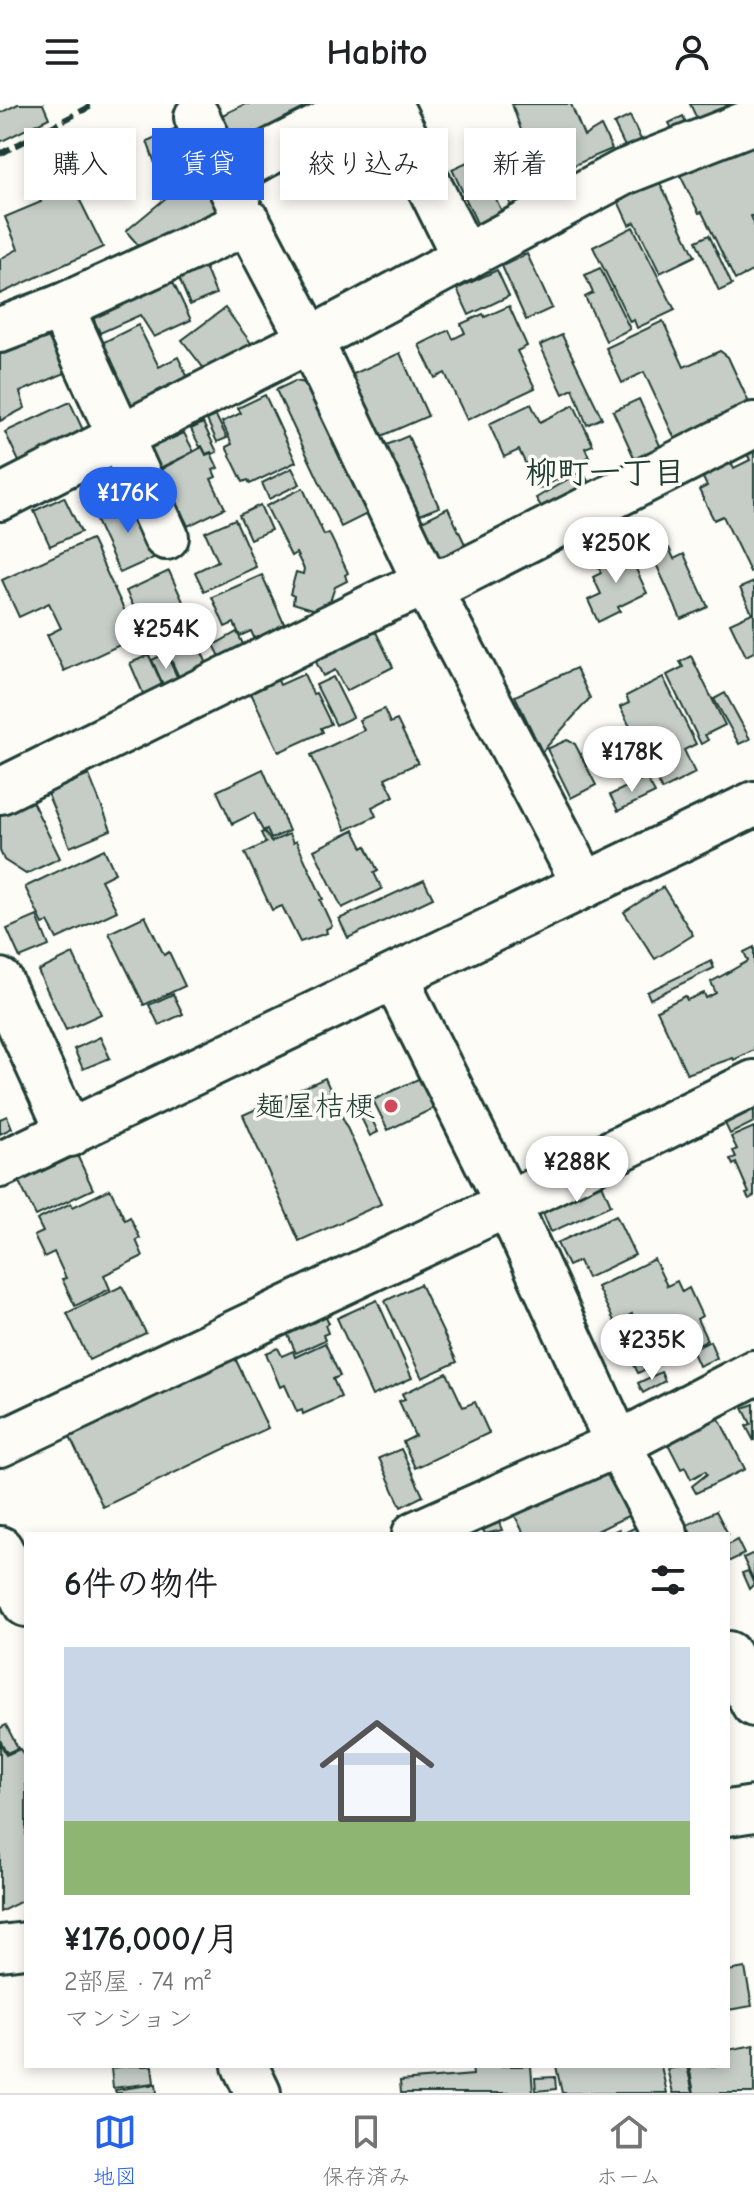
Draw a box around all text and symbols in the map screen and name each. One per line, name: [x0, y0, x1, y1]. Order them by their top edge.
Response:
icon: menu: [40, 30, 84, 74]
icon: person: [670, 30, 714, 74]
text: Habito: [326, 32, 428, 73]
chip: 購入: [24, 128, 136, 200]
chip: 賃貸: [152, 128, 264, 200]
chip: 絞り込み: [280, 128, 448, 200]
chip: 新着: [464, 128, 576, 200]
district label: 柳町一丁目: [525, 454, 685, 491]
pin: ¥176K: [72, 467, 184, 535]
text: ¥176K: [97, 478, 159, 508]
pin: ¥250K: [560, 517, 672, 585]
text: ¥250K: [581, 528, 651, 558]
pin: ¥254K: [110, 603, 222, 671]
text: ¥254K: [133, 614, 199, 644]
pin: ¥178K: [576, 726, 688, 794]
text: ¥178K: [601, 737, 663, 767]
place label: 麺屋桔梗: [255, 1089, 375, 1124]
marker: 麺屋桔梗: [382, 1097, 400, 1115]
pin: ¥288K: [521, 1136, 633, 1204]
text: ¥288K: [543, 1147, 611, 1177]
pin: ¥235K: [596, 1314, 708, 1382]
text: ¥235K: [618, 1325, 686, 1355]
icon: filters: [646, 1558, 690, 1602]
text: 6件の物件: [64, 1564, 218, 1604]
icon: home: [305, 1699, 449, 1843]
text: ¥176,000/月: [64, 1919, 239, 1959]
text: 2部屋 · 74 m²: [64, 1967, 211, 1997]
text: マンション: [64, 2004, 193, 2034]
tab: 地図: [93, 2110, 137, 2190]
tab: 保存済み: [322, 2110, 410, 2190]
tab: ホーム: [596, 2110, 661, 2190]

